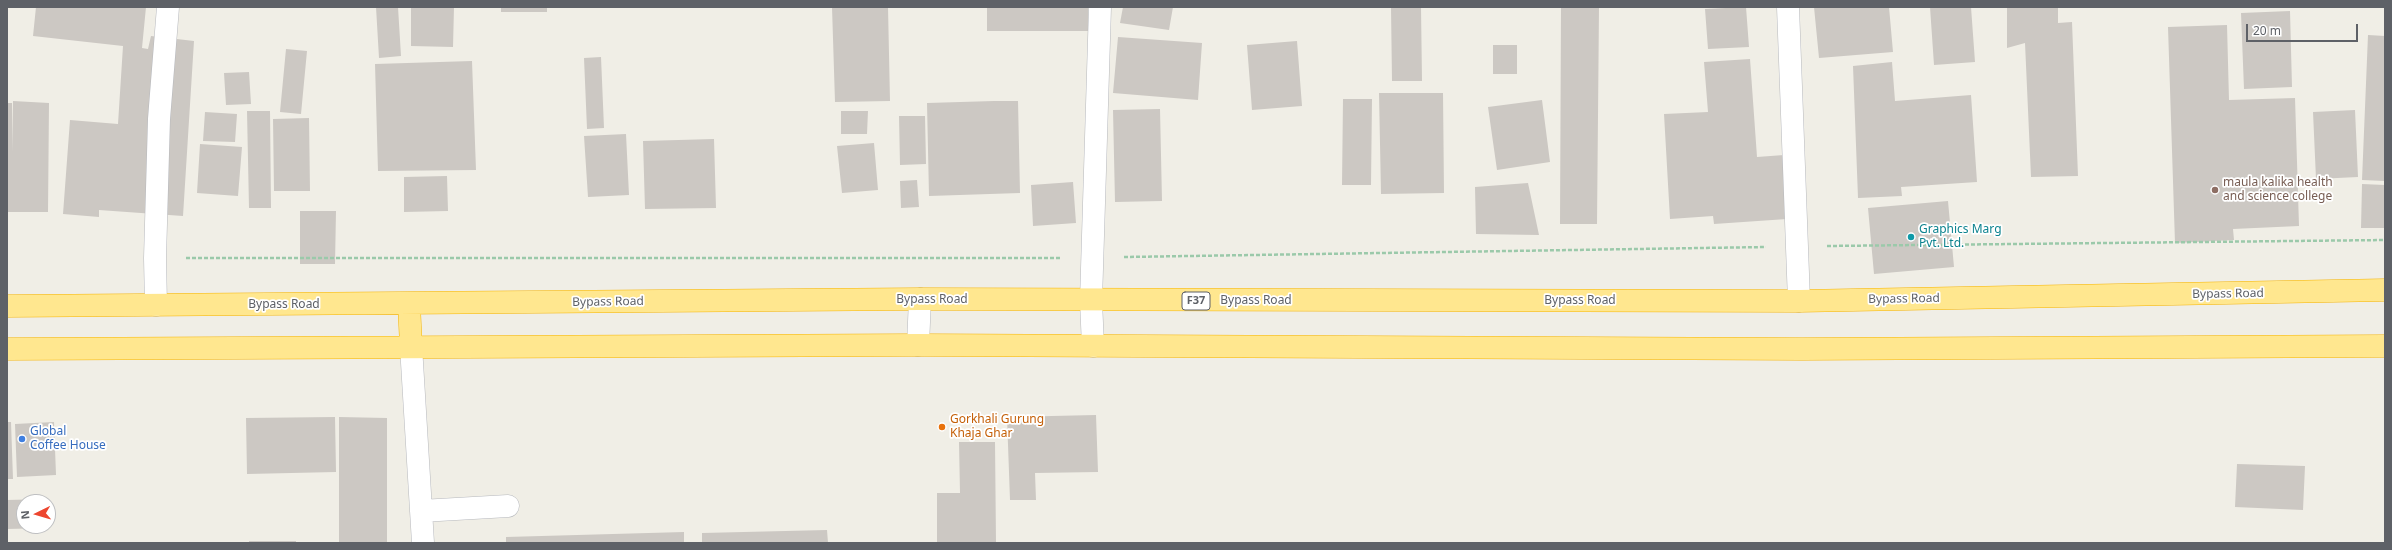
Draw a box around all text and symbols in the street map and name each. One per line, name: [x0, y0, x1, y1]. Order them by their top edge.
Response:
scale bar: [2248, 16, 2360, 42]
text: 20 m: [2253, 22, 2281, 39]
place label: maula kalika health and science college: [2223, 176, 2333, 204]
marker: maula kalika health and science college: [2210, 185, 2220, 195]
place label: Graphics Marg Pvt. Ltd.: [1919, 223, 2002, 251]
marker: Graphics Marg Pvt. Ltd.: [1906, 232, 1916, 242]
street label: Bypass Road: [2192, 286, 2264, 302]
street label: Bypass Road: [1868, 291, 1940, 307]
road number: F37: [1182, 292, 1210, 310]
street label: Bypass Road: [896, 293, 968, 307]
street label: Bypass Road: [572, 294, 644, 310]
street label: Bypass Road: [1220, 294, 1292, 308]
street label: Bypass Road: [1544, 294, 1616, 308]
street label: Bypass Road: [248, 298, 320, 312]
place label: Gorkhali Gurung Khaja Ghar: [950, 413, 1044, 441]
marker: Gorkhali Gurung Khaja Ghar: [937, 422, 947, 432]
place label: Global Coffee House: [30, 425, 106, 453]
marker: Global Coffee House: [17, 434, 27, 444]
north arrow: [16, 494, 56, 534]
text: N: [17, 510, 32, 520]

